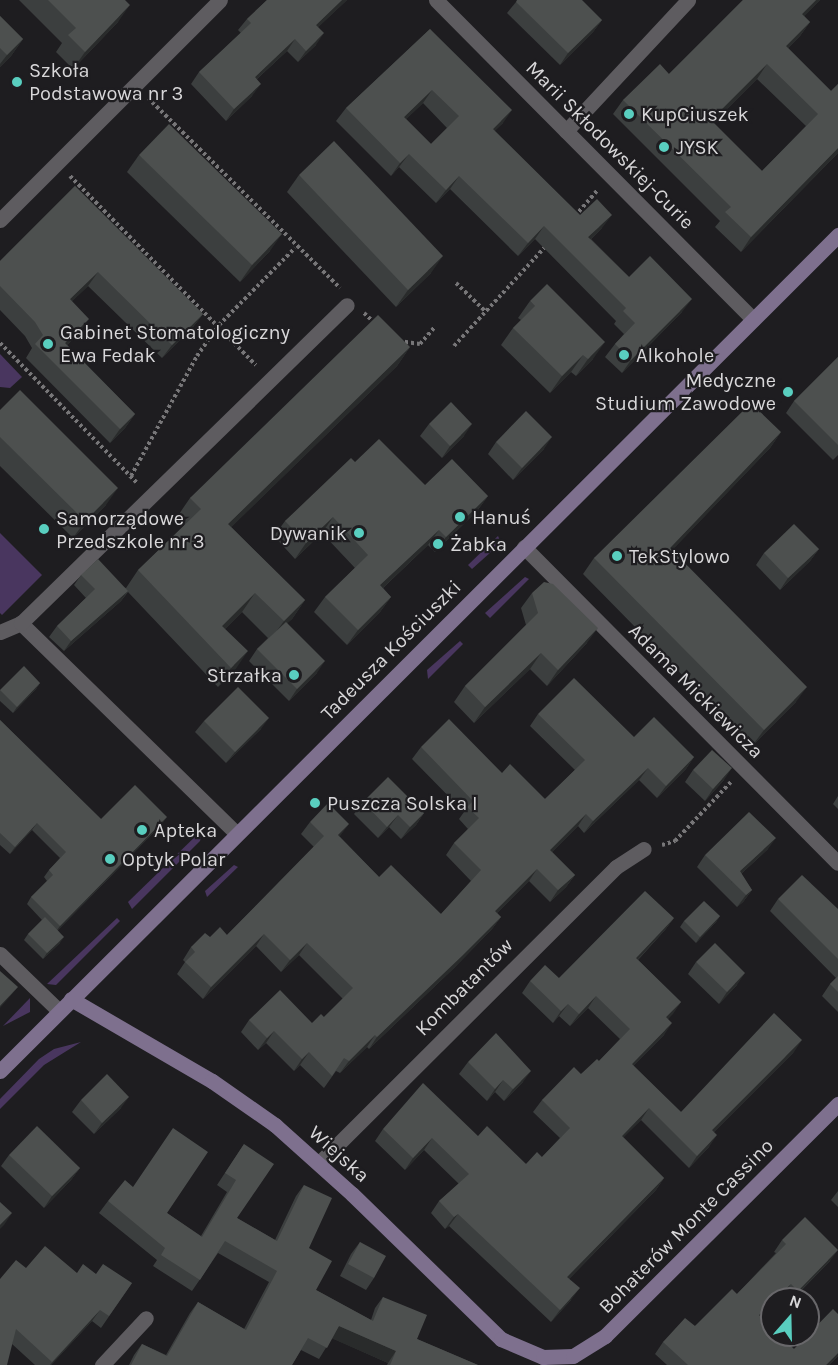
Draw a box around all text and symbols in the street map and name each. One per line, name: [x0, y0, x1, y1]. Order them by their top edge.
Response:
street label: Marii Skłodowskiej-Curie: [521, 56, 699, 234]
place label: Szkoła Podstawowa nr 3: [29, 58, 183, 105]
marker: Szkoła Podstawowa nr 3: [10, 75, 24, 89]
place label: KupCiuszek: [641, 102, 749, 126]
marker: KupCiuszek: [622, 107, 636, 121]
place label: JYSK: [676, 135, 719, 159]
marker: JYSK: [657, 140, 671, 154]
place label: Gabinet Stomatologiczny Ewa Fedak: [60, 320, 290, 367]
marker: Gabinet Stomatologiczny Ewa Fedak: [41, 337, 55, 351]
place label: Alkohole: [636, 343, 714, 367]
marker: Alkohole: [617, 348, 631, 362]
place label: Medyczne Studium Zawodowe: [595, 368, 776, 415]
marker: Medyczne Studium Zawodowe: [781, 385, 795, 399]
place label: Hanuś: [472, 505, 531, 529]
place label: Samorządowe Przedszkole nr 3: [56, 506, 205, 553]
marker: Hanuś: [453, 510, 467, 524]
place label: Dywanik: [270, 521, 347, 545]
marker: Samorządowe Przedszkole nr 3: [37, 522, 51, 536]
marker: Dywanik: [352, 526, 366, 540]
place label: Żabka: [450, 532, 507, 556]
marker: Żabka: [431, 537, 445, 551]
place label: TekStylowo: [629, 544, 730, 568]
marker: TekStylowo: [610, 549, 624, 563]
street label: Tadeusza Kościuszki: [316, 575, 466, 725]
street label: Adama Mickiewicza: [624, 619, 768, 763]
place label: Strzałka: [207, 663, 282, 687]
marker: Strzałka: [287, 668, 301, 682]
place label: Puszcza Solska I: [327, 791, 478, 815]
marker: Puszcza Solska I: [308, 796, 322, 810]
place label: Apteka: [154, 818, 217, 842]
marker: Apteka: [135, 823, 149, 837]
place label: Optyk Polar: [122, 847, 225, 871]
marker: Optyk Polar: [103, 852, 117, 866]
street label: Kombatantów: [410, 933, 518, 1041]
street label: Wiejska: [304, 1121, 374, 1187]
street label: Bohaterów Monte Cassino: [594, 1134, 778, 1318]
north arrow: [760, 1287, 820, 1347]
text: N: [787, 1291, 804, 1312]

